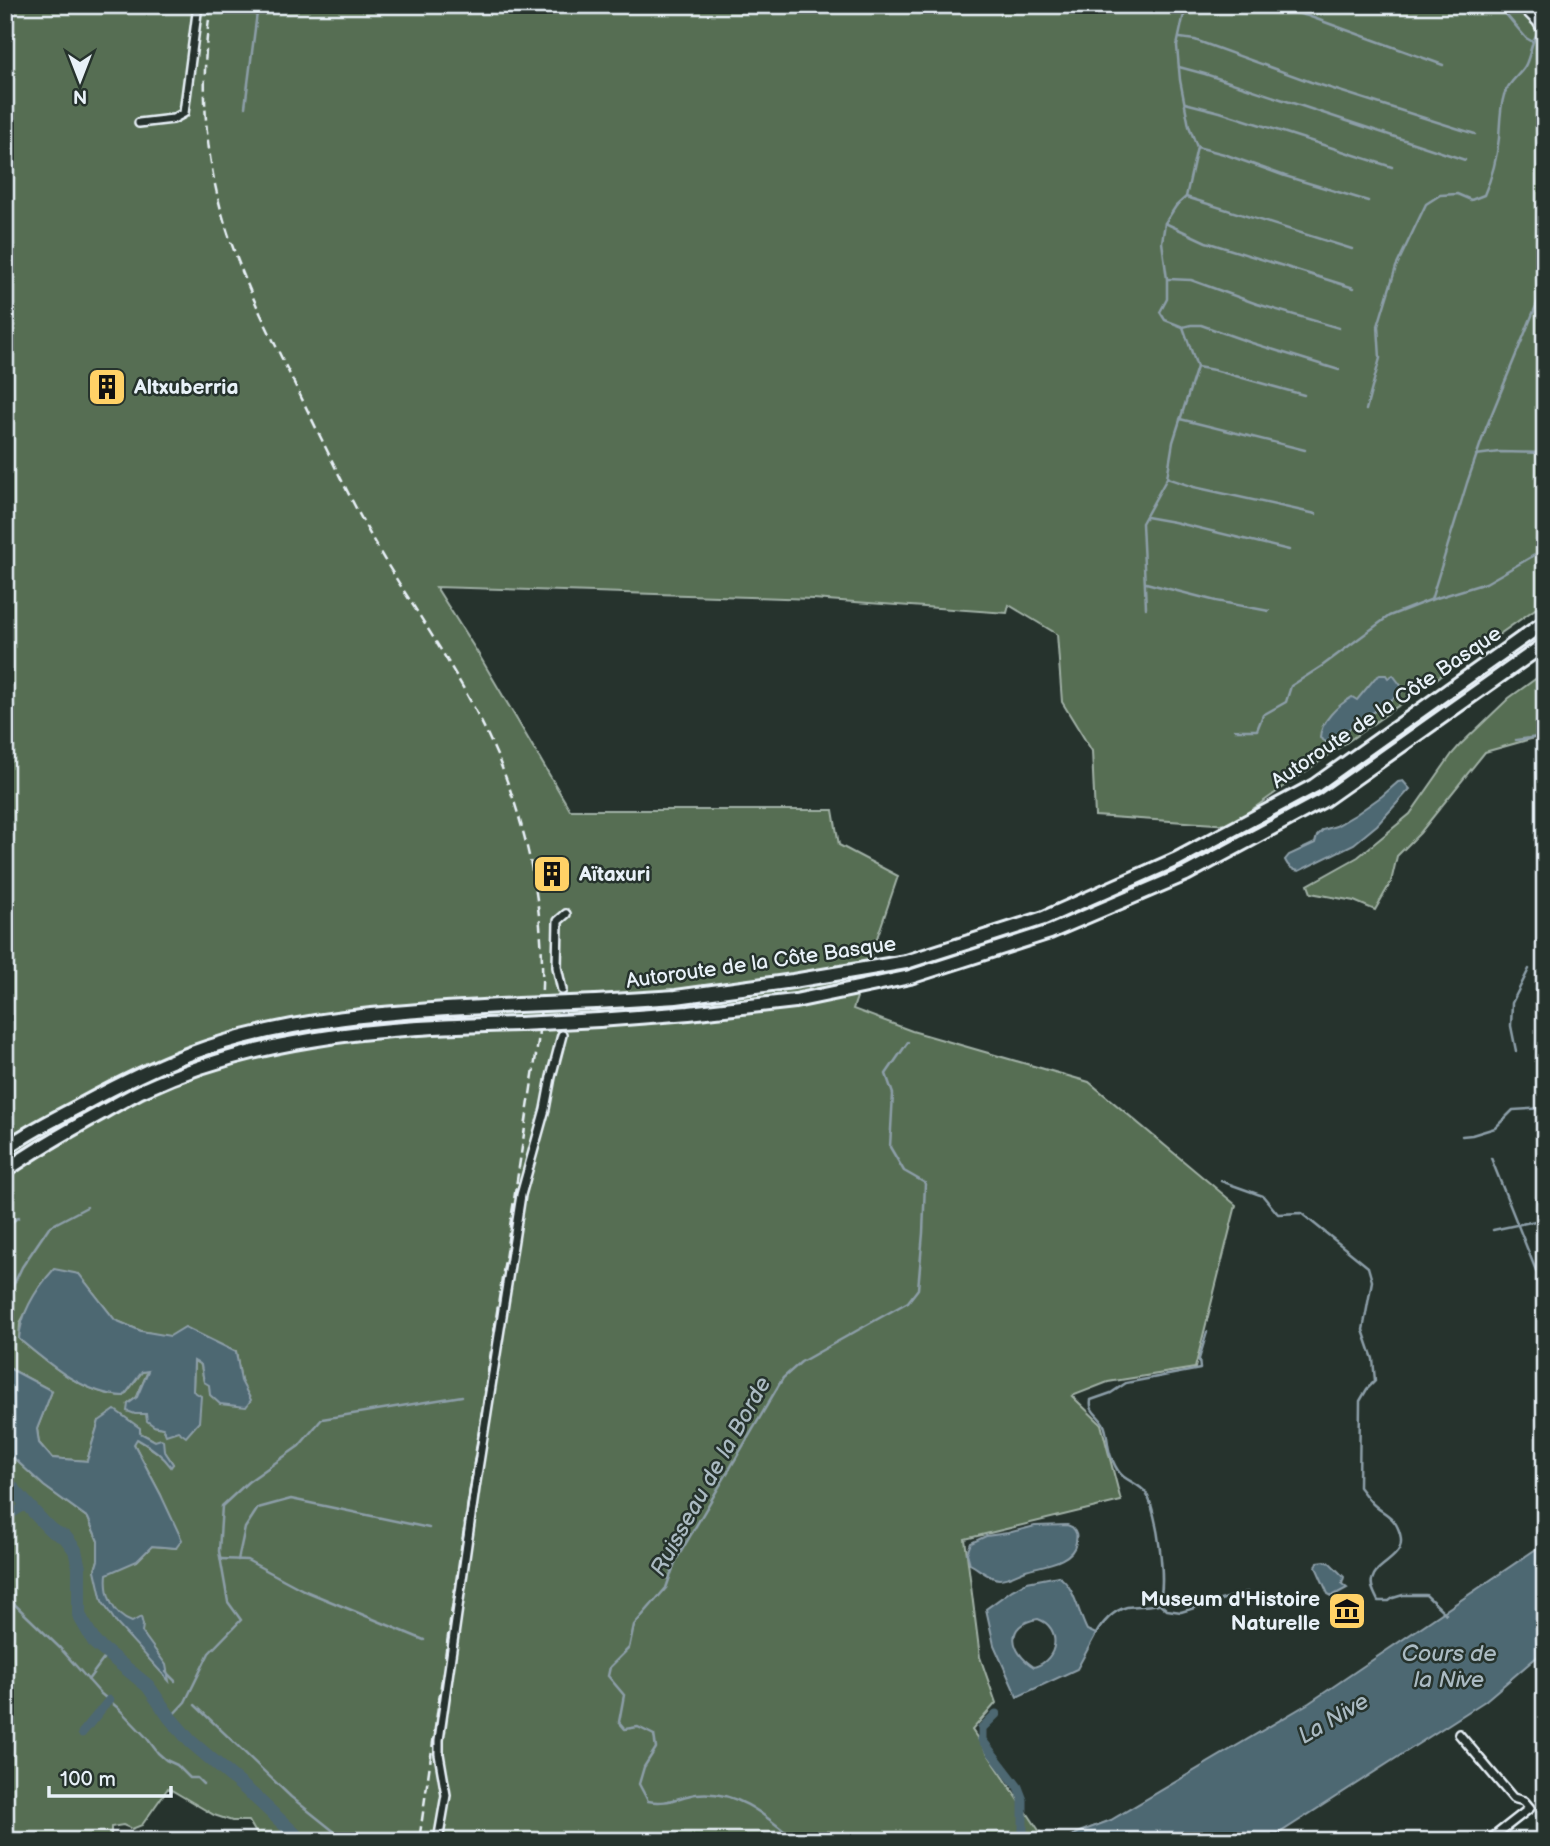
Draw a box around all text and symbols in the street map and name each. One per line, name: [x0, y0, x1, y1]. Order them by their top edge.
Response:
north arrow: [46, 46, 116, 116]
text: N: [73, 84, 87, 107]
building icon: Altxuberria: [86, 366, 128, 408]
place label: Altxuberria: [133, 375, 239, 400]
street label: Autoroute de la Côte Basque: [1266, 621, 1506, 794]
building icon: Aïtaxuri: [531, 853, 573, 895]
place label: Aïtaxuri: [578, 862, 650, 887]
street label: Autoroute de la Côte Basque: [624, 931, 898, 994]
water label: Ruisseau de la Borde: [644, 1372, 777, 1581]
place label: Museum d'Histoire Naturelle: [1141, 1587, 1320, 1636]
museum icon: Museum d'Histoire Naturelle: [1326, 1590, 1368, 1632]
water label: Cours de la Nive: [1401, 1640, 1497, 1694]
water label: La Nive: [1293, 1687, 1374, 1750]
scale bar: [49, 1755, 172, 1799]
text: 100 m: [60, 1767, 116, 1792]

